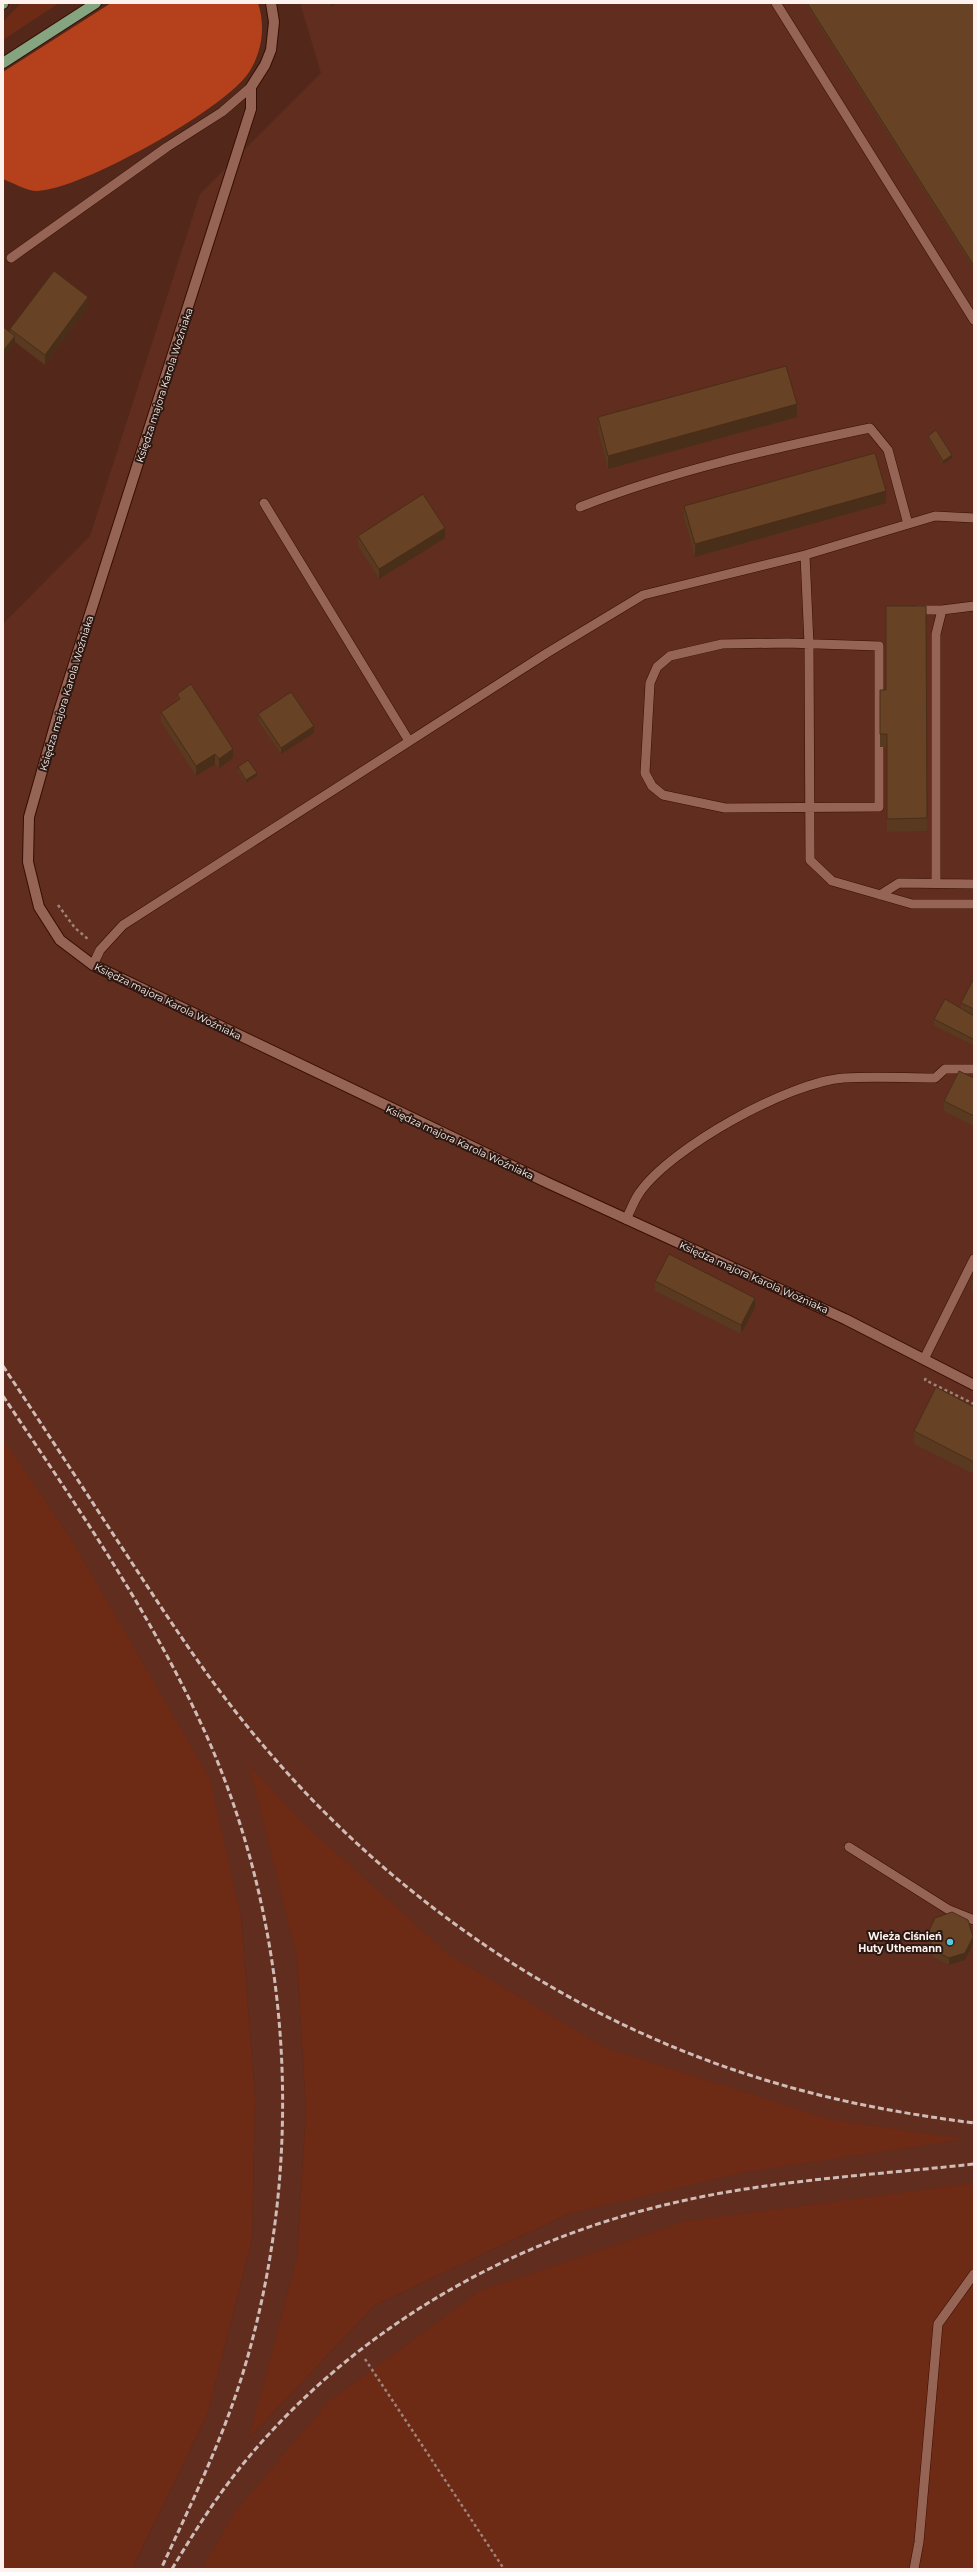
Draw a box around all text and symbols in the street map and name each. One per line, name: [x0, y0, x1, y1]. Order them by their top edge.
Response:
street label: Księdza majora Karola Woźniaka: [133, 306, 196, 464]
street label: Księdza majora Karola Woźniaka: [37, 614, 96, 772]
street label: Księdza majora Karola Woźniaka: [92, 960, 243, 1043]
street label: Księdza majora Karola Woźniaka: [384, 1102, 536, 1183]
street label: Księdza majora Karola Woźniaka: [677, 1239, 830, 1316]
place label: Wieża Ciśnień Huty Uthemann: [858, 1930, 942, 1955]
marker: Wieża Ciśnień Huty Uthemann: [945, 1937, 955, 1947]

